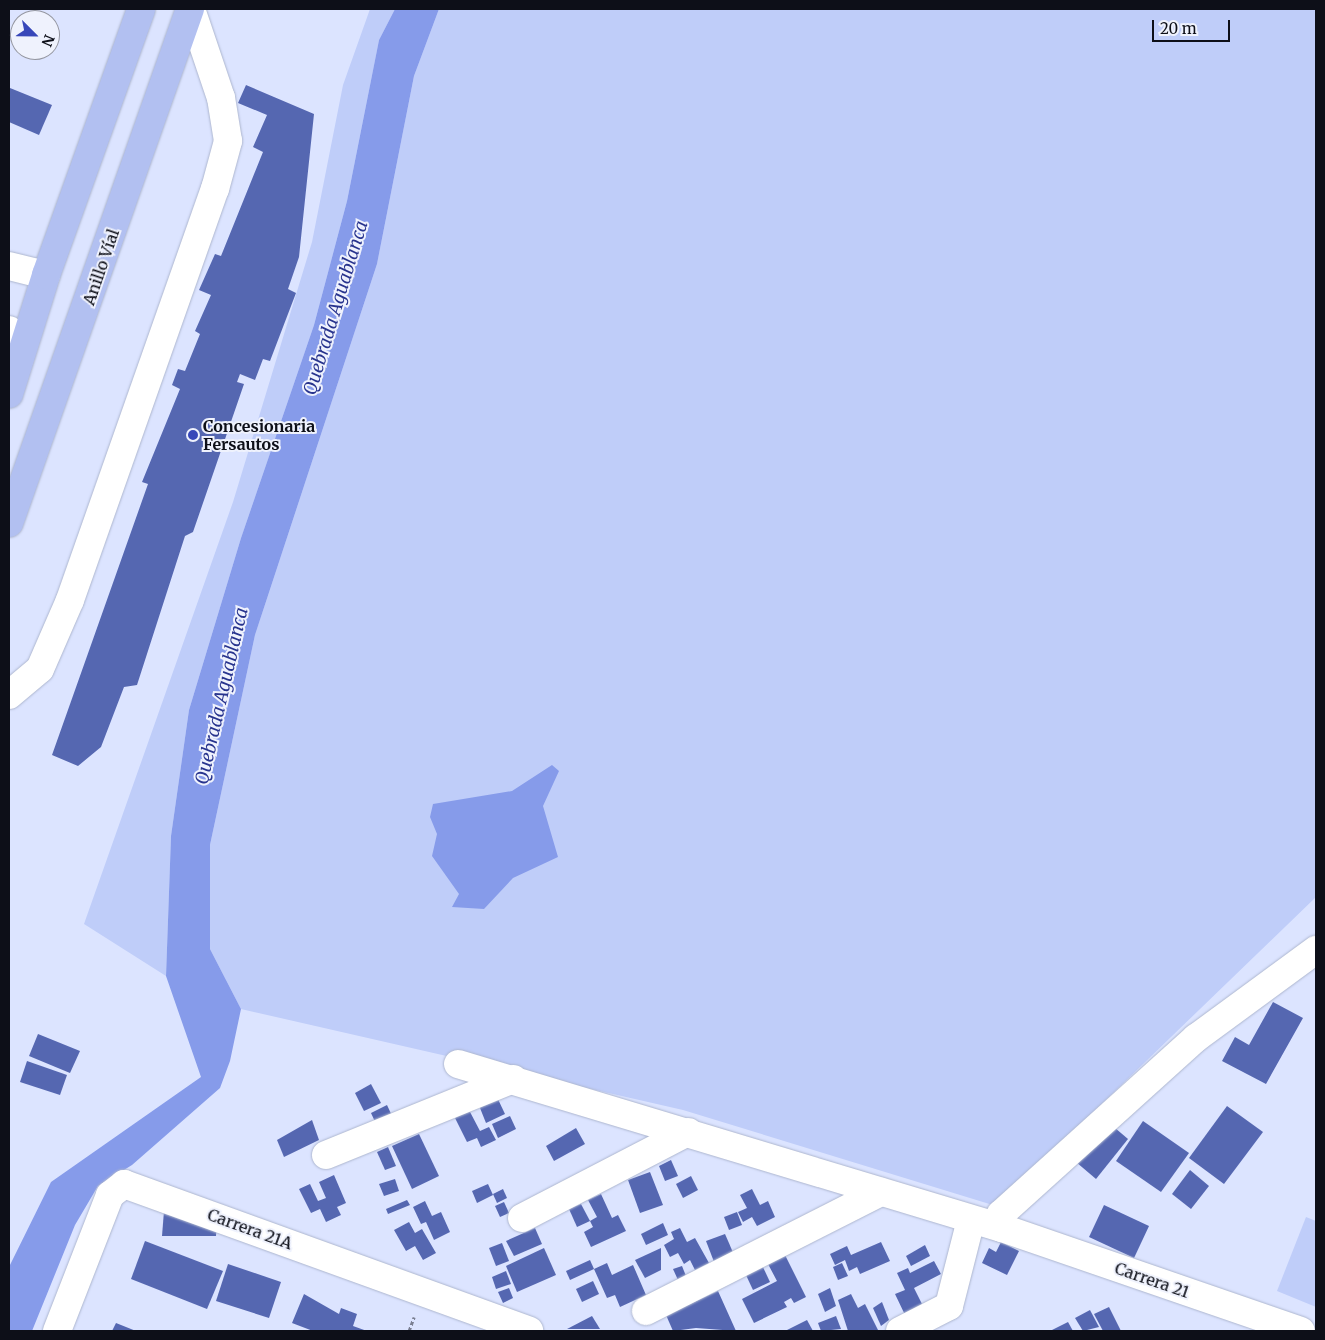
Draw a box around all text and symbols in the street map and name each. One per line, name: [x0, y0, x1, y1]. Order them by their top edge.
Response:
north arrow: [10, 10, 60, 60]
scale bar: [1155, 10, 1232, 42]
text: 20 m: [1160, 19, 1197, 38]
text: N: [37, 32, 58, 49]
water label: Quebrada Aguablanca: [299, 218, 373, 398]
street label: Anillo Víal: [79, 226, 123, 308]
place label: Concesionaria Fersautos: [203, 416, 315, 454]
marker: Concesionaria Fersautos: [187, 429, 199, 441]
water label: Quebrada Aguablanca: [191, 605, 253, 787]
street label: Carrera 21A: [205, 1205, 295, 1253]
street label: Carrera 21: [1112, 1258, 1192, 1302]

